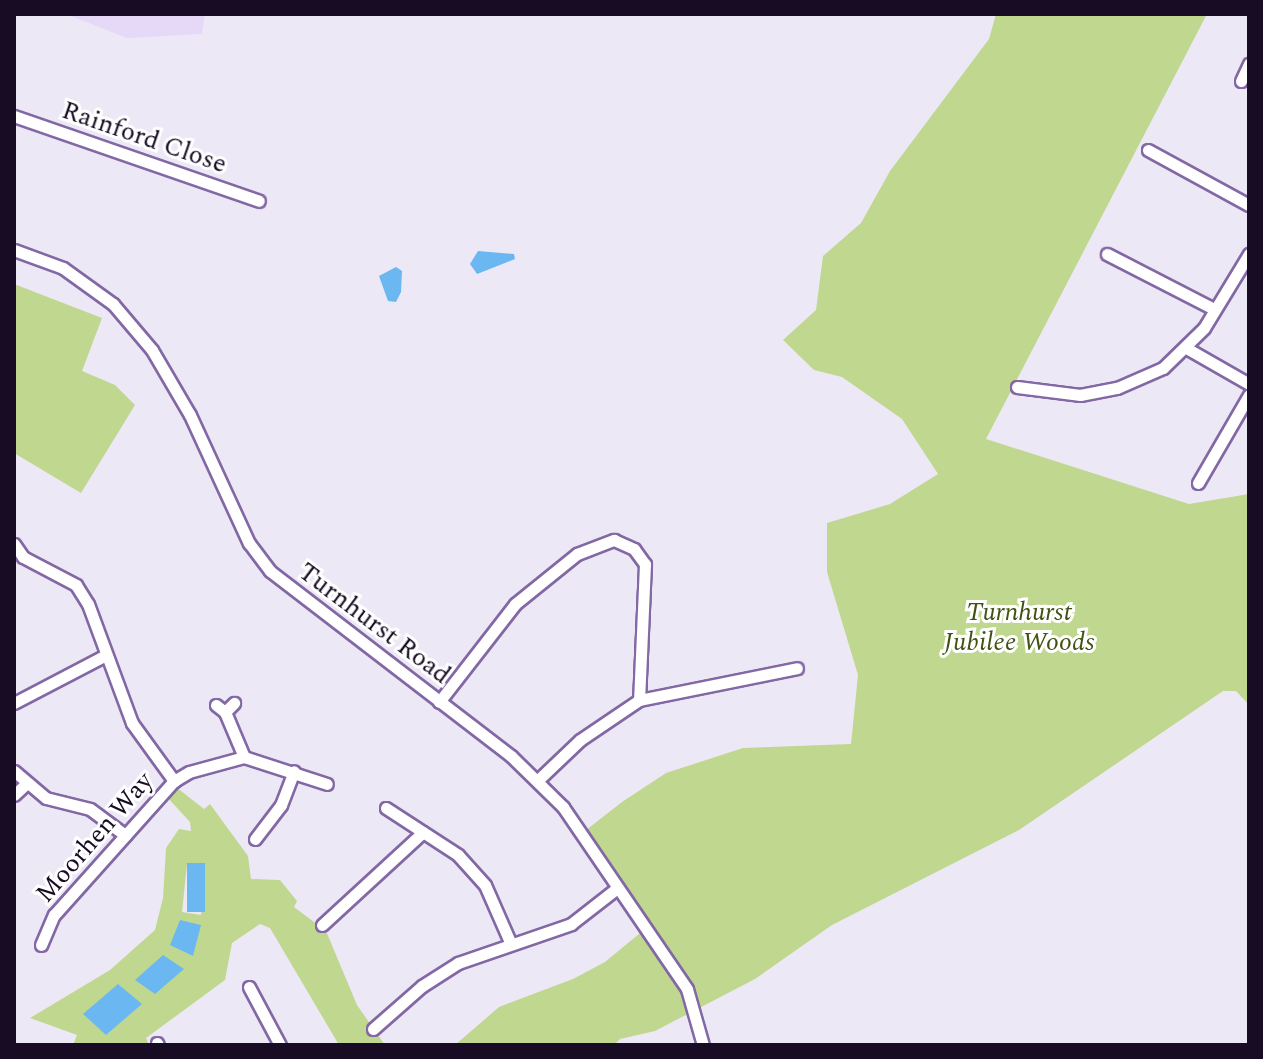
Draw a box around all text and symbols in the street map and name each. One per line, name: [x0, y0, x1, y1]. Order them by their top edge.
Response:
street label: Rainford Close: [58, 95, 230, 181]
street label: Turnhurst Road: [292, 557, 456, 691]
park label: Turnhurst Jubilee Woods: [944, 597, 1094, 658]
street label: Moorhen Way: [30, 766, 160, 910]

